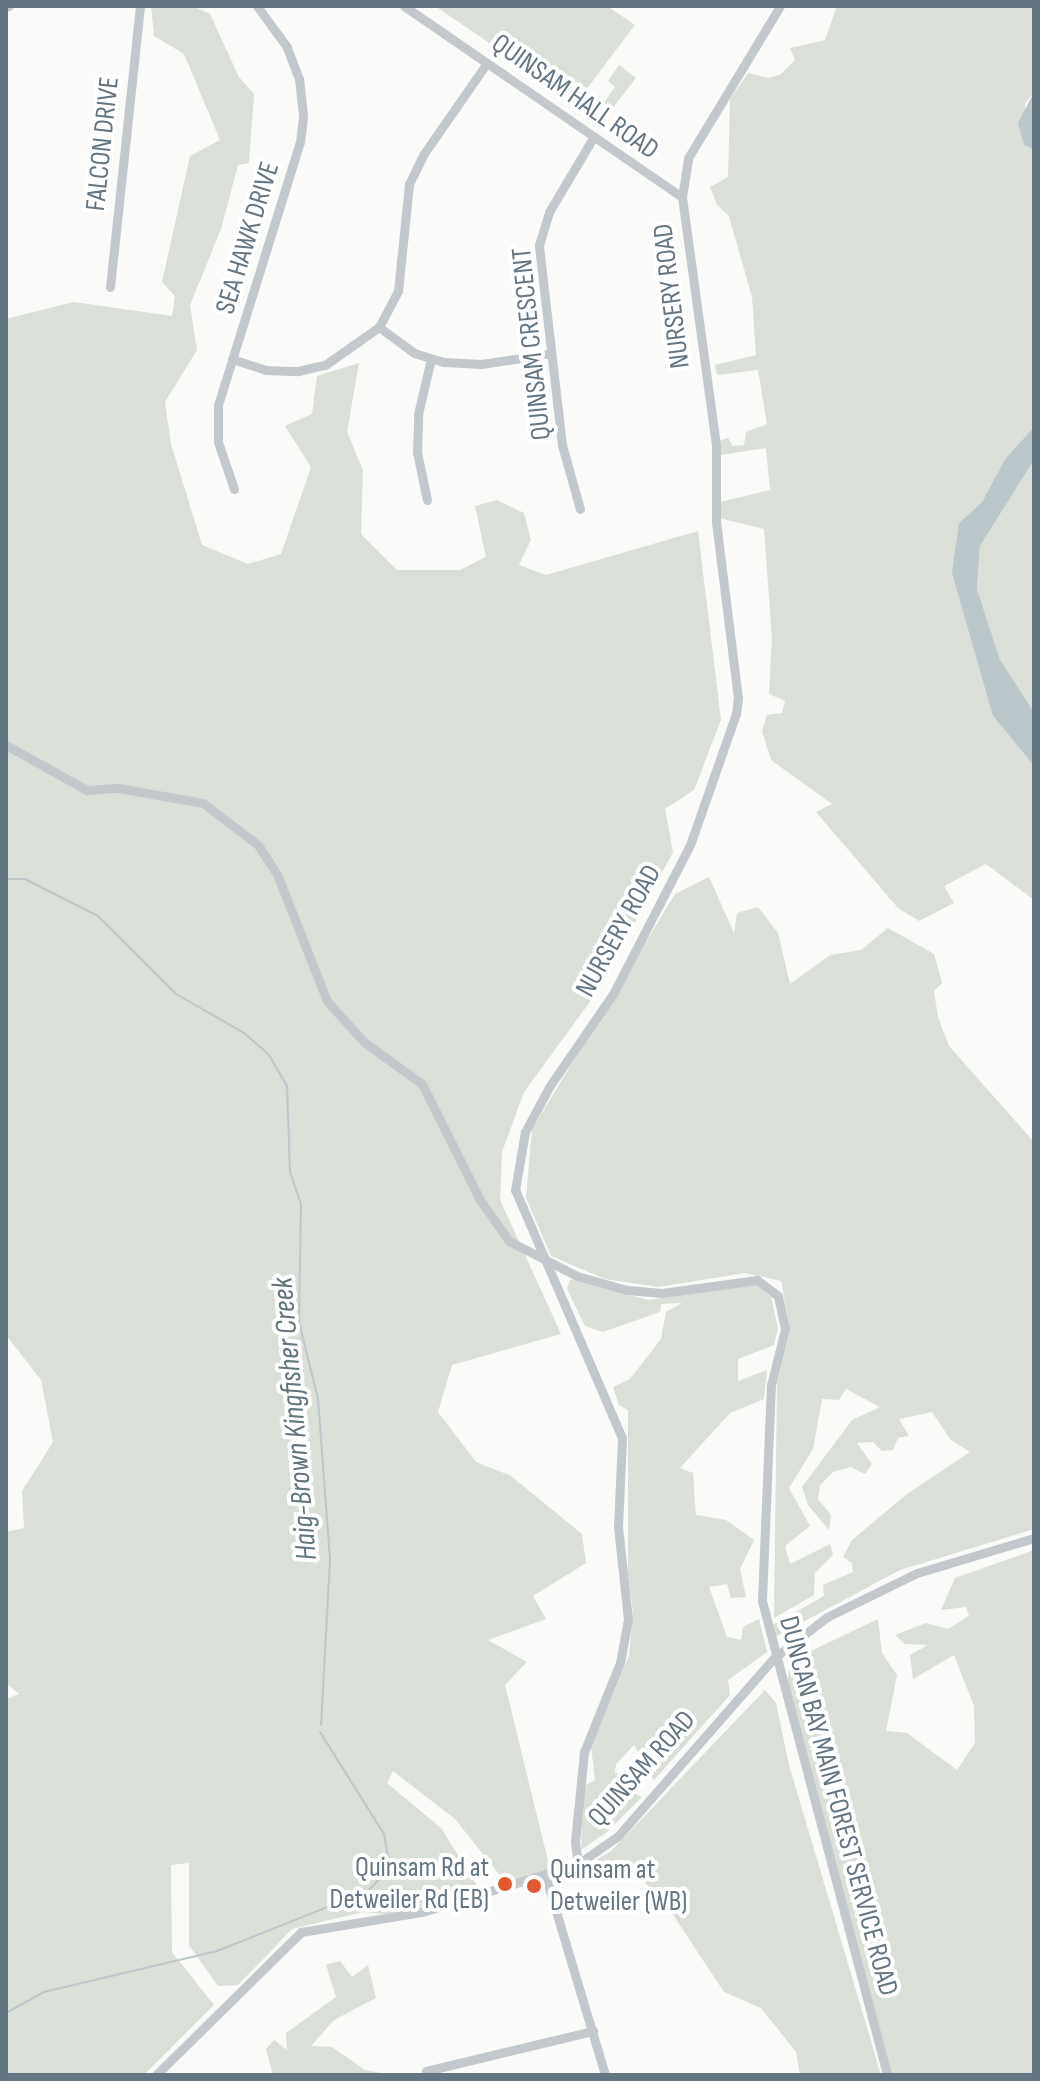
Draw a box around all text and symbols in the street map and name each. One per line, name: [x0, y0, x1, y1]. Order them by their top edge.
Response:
street label: QUINSAM HALL ROAD: [485, 27, 665, 167]
street label: FALCON DRIVE: [79, 75, 127, 213]
street label: SEA HAWK DRIVE: [209, 158, 287, 318]
street label: NURSERY ROAD: [646, 222, 698, 370]
street label: QUINSAM CRESCENT: [505, 246, 559, 442]
street label: NURSERY ROAD: [569, 859, 669, 1003]
water label: Haig-Brown Kingfisher Creek: [265, 1276, 325, 1562]
street label: DUNCAN BAY MAIN FOREST SERVICE ROAD: [771, 1613, 905, 1999]
street label: QUINSAM ROAD: [581, 1704, 703, 1834]
place label: Quinsam Rd at Detweiler Rd (EB): [330, 1851, 489, 1917]
place label: Quinsam at Detweiler (WB): [550, 1853, 687, 1919]
marker: Quinsam Rd at Detweiler Rd (EB): [496, 1875, 514, 1893]
marker: Quinsam at Detweiler (WB): [525, 1877, 543, 1895]

